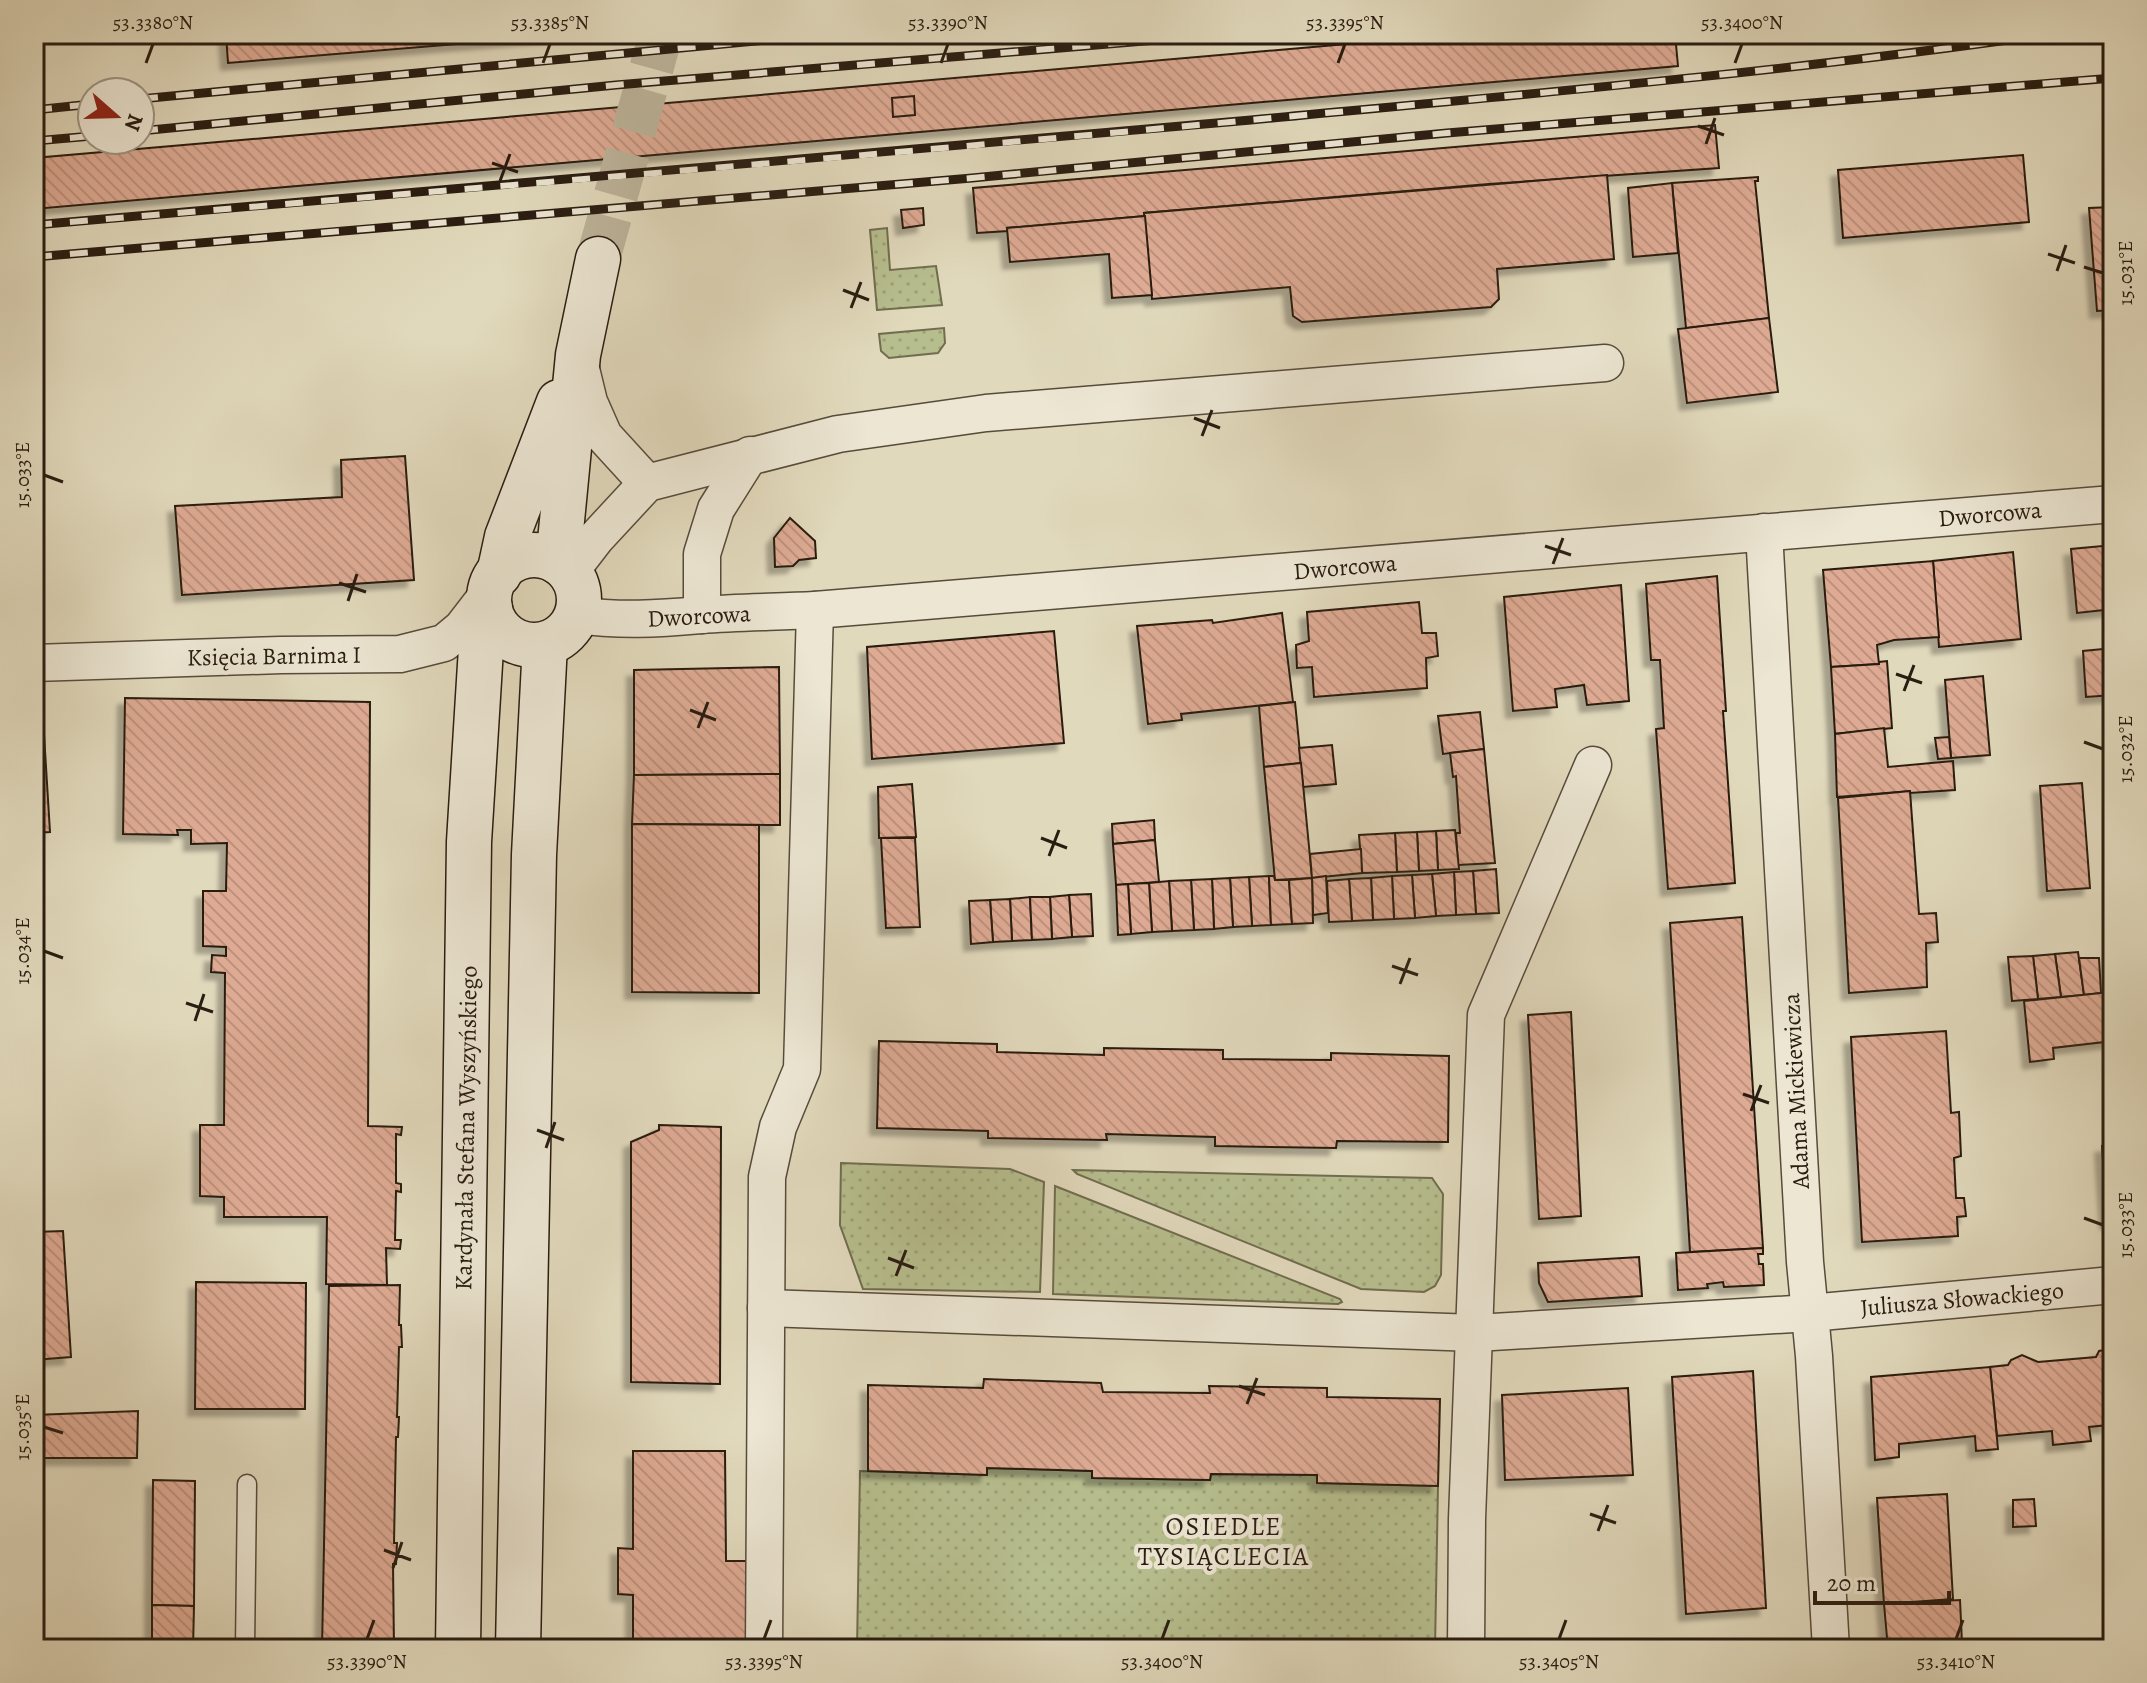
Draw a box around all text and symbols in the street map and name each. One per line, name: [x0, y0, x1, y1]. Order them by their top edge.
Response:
text: 53.3380°N: [113, 9, 193, 36]
text: 53.3385°N: [511, 9, 589, 36]
text: 53.3390°N: [908, 9, 988, 36]
text: 53.3395°N: [1306, 9, 1384, 36]
text: 53.3400°N: [1701, 9, 1783, 36]
north arrow: [76, 76, 156, 156]
text: N: [117, 110, 151, 135]
text: 15.031°E: [2112, 240, 2139, 306]
text: 15.033°E: [9, 442, 36, 508]
street label: Dworcowa: [1937, 493, 2044, 534]
street label: Dworcowa: [1292, 546, 1399, 587]
street label: Dworcowa: [646, 597, 752, 635]
street label: Księcia Barnima I: [187, 638, 361, 674]
text: 15.032°E: [2112, 715, 2139, 783]
text: 15.034°E: [9, 917, 36, 985]
street label: Kardynała Stefana Wyszyńskiego: [447, 965, 485, 1291]
street label: Adama Mickiewicza: [1775, 991, 1817, 1191]
text: 15.033°E: [2112, 1192, 2139, 1258]
street label: Juliusza Słowackiego: [1859, 1274, 2065, 1324]
text: 15.035°E: [9, 1394, 36, 1460]
district label: OSIEDLE TYSIĄCLECIA: [1138, 1509, 1310, 1574]
scale bar: [1815, 1555, 1949, 1605]
text: 20 m: [1827, 1567, 1876, 1599]
text: 53.3390°N: [327, 1648, 407, 1675]
text: 53.3395°N: [725, 1648, 803, 1675]
text: 53.3400°N: [1121, 1648, 1203, 1675]
text: 53.3405°N: [1519, 1648, 1599, 1675]
text: 53.3410°N: [1917, 1648, 1995, 1675]

